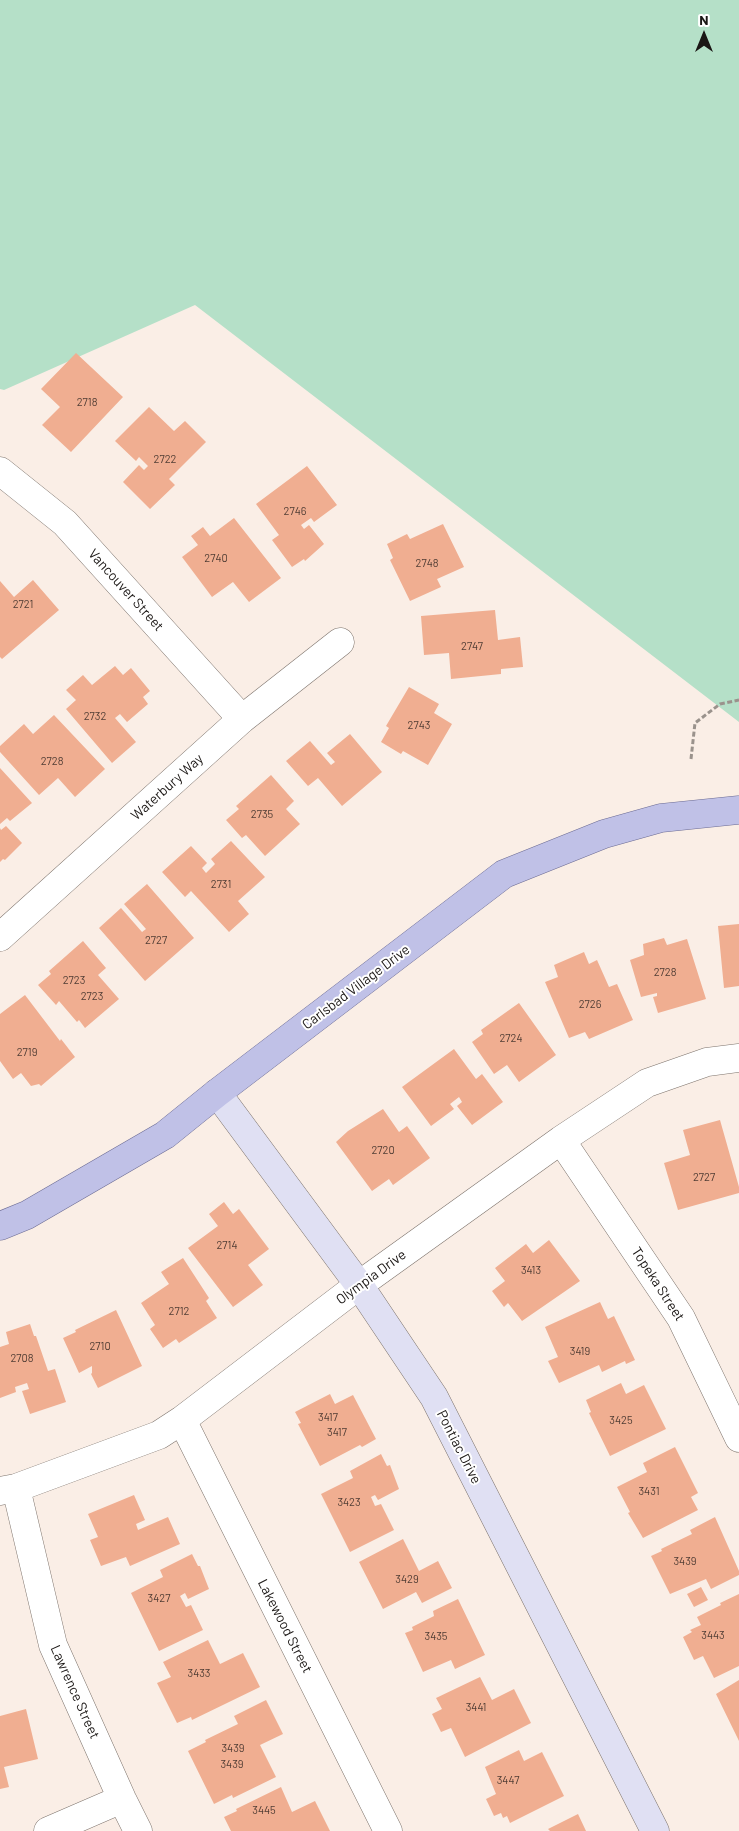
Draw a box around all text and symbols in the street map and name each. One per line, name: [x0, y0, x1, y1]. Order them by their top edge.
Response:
north arrow: [679, 10, 729, 60]
text: N: [699, 11, 709, 28]
house number: 2718: [77, 395, 97, 409]
house number: 2722: [154, 452, 176, 466]
house number: 2746: [284, 504, 306, 518]
street label: Vancouver Street: [85, 546, 167, 634]
house number: 2740: [204, 551, 228, 565]
house number: 2748: [416, 556, 438, 570]
house number: 2721: [13, 597, 33, 611]
house number: 2747: [461, 639, 483, 653]
house number: 2732: [84, 709, 106, 723]
house number: 2743: [408, 718, 430, 732]
street label: Waterbury Way: [127, 750, 207, 824]
house number: 2728: [41, 754, 63, 768]
house number: 2735: [251, 807, 273, 821]
house number: 2731: [211, 877, 231, 891]
house number: 2727: [145, 933, 167, 947]
street label: Carlsbad Village Drive: [299, 941, 413, 1033]
house number: 2728: [654, 965, 676, 979]
house number: 2723: [63, 973, 85, 987]
house number: 2723: [81, 989, 103, 1003]
house number: 2726: [579, 997, 601, 1011]
house number: 2724: [499, 1031, 523, 1045]
house number: 2719: [17, 1045, 37, 1059]
house number: 2720: [371, 1143, 395, 1157]
house number: 2727: [693, 1170, 715, 1184]
house number: 2714: [216, 1238, 238, 1252]
street label: Topeka Street: [628, 1244, 688, 1324]
street label: Olympia Drive: [333, 1246, 409, 1308]
house number: 3413: [521, 1263, 541, 1277]
house number: 2712: [169, 1304, 189, 1318]
house number: 2710: [89, 1339, 111, 1353]
house number: 3419: [570, 1344, 590, 1358]
house number: 2708: [10, 1351, 34, 1365]
street label: Pontiac Drive: [433, 1407, 485, 1487]
house number: 3417: [318, 1410, 338, 1424]
house number: 3425: [609, 1413, 633, 1427]
house number: 3417: [327, 1425, 347, 1439]
house number: 3431: [638, 1484, 660, 1498]
house number: 3423: [337, 1495, 361, 1509]
house number: 3439: [673, 1554, 697, 1568]
house number: 3429: [395, 1572, 419, 1586]
street label: Lakewood Street: [254, 1576, 316, 1676]
house number: 3427: [148, 1591, 170, 1605]
house number: 3443: [701, 1628, 725, 1642]
house number: 3435: [424, 1629, 448, 1643]
street label: Lawrence Street: [47, 1643, 103, 1741]
house number: 3433: [187, 1666, 211, 1680]
house number: 3441: [466, 1700, 486, 1714]
house number: 3439: [221, 1741, 245, 1755]
house number: 3439: [220, 1757, 244, 1771]
house number: 3447: [497, 1773, 519, 1787]
house number: 3445: [252, 1803, 276, 1817]

